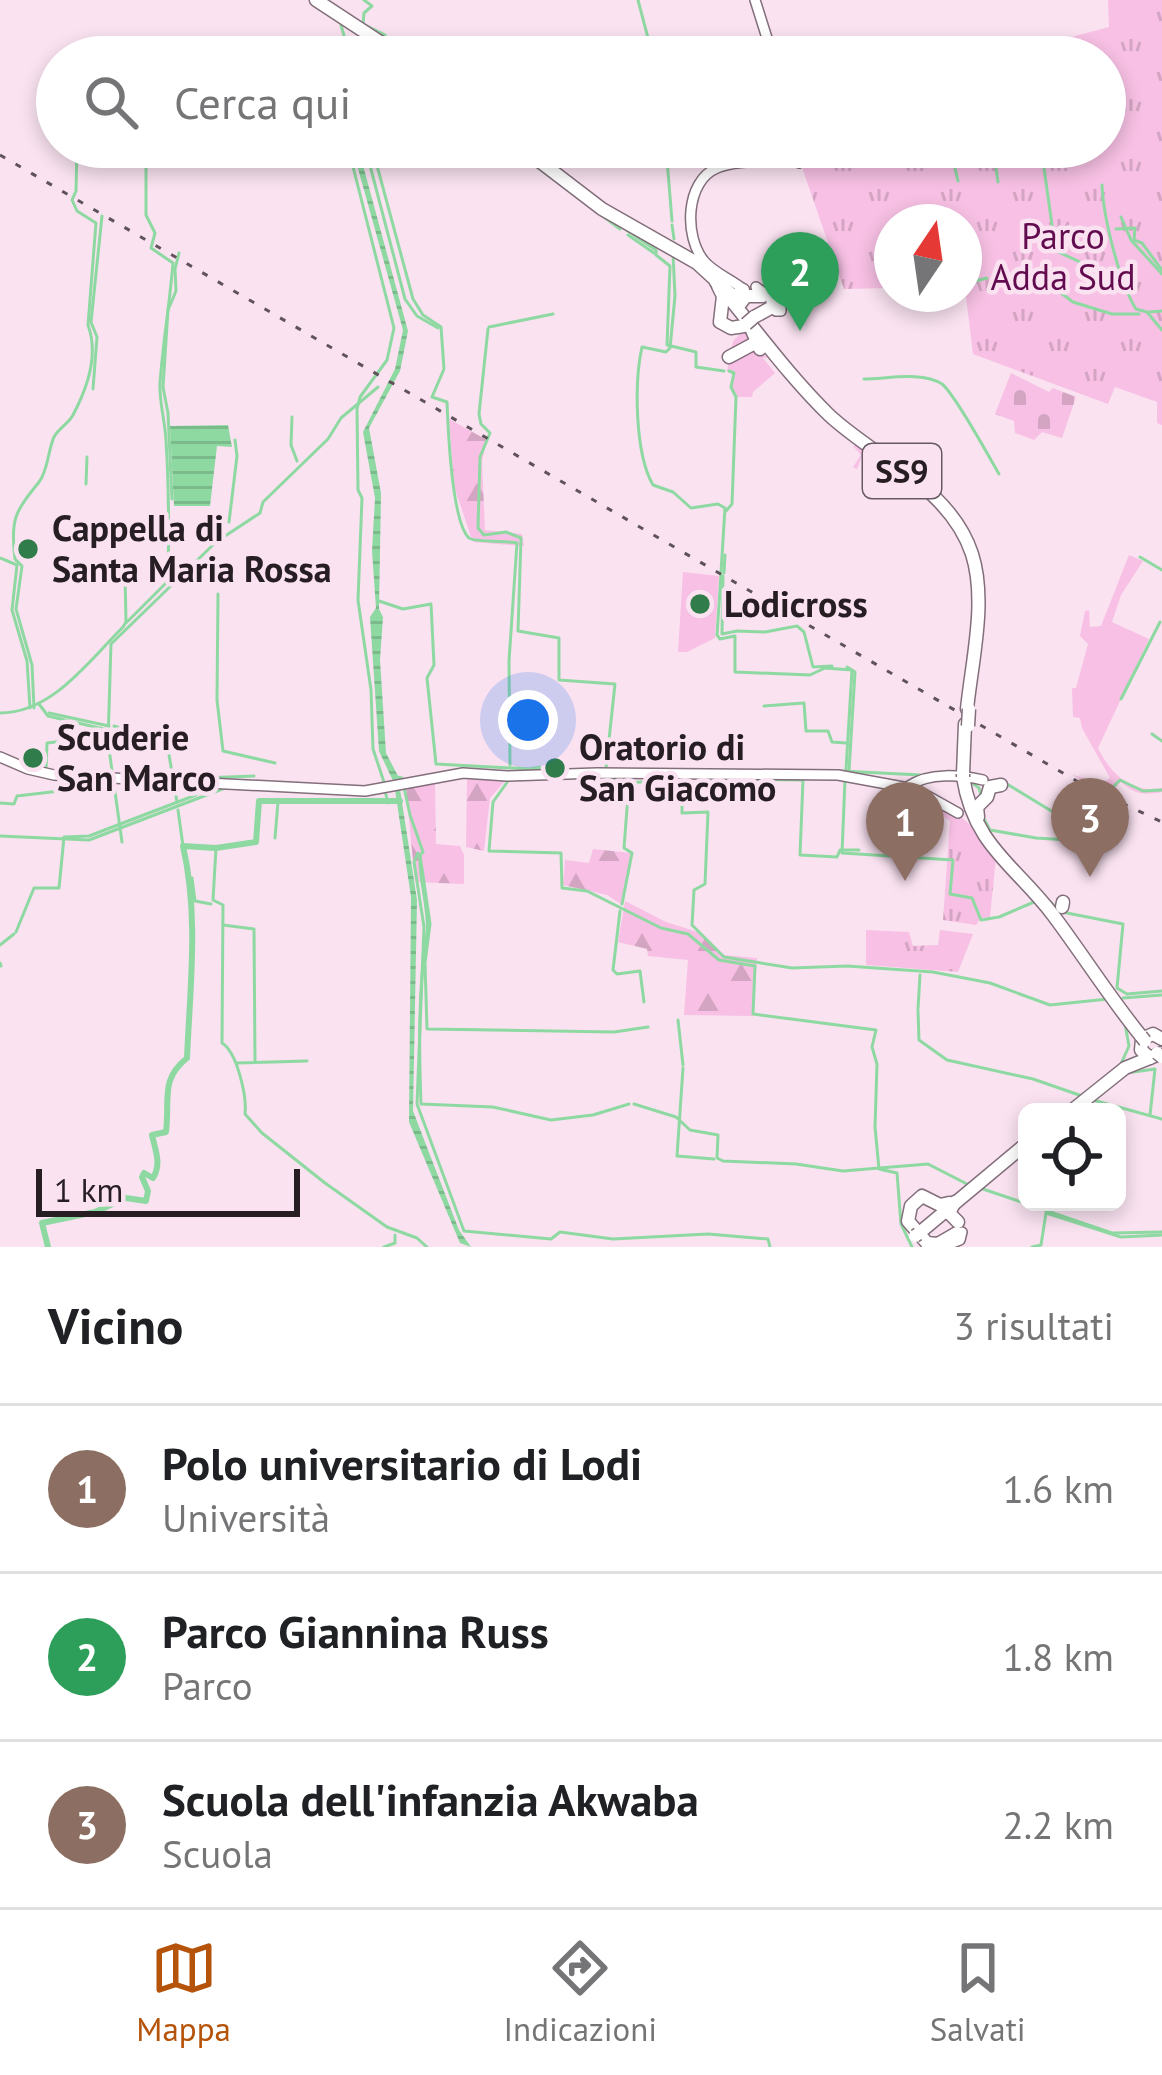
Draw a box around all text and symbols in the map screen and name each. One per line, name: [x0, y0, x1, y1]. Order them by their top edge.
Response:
search box: [36, 36, 1126, 168]
icon: search: [78, 69, 144, 135]
text: Cerca qui: [174, 73, 351, 131]
north arrow: [874, 204, 982, 312]
park label: Parco Adda Sud: [990, 212, 1136, 300]
pin: 2: [761, 232, 839, 331]
road number: SS9: [863, 444, 941, 498]
place label: Cappella di Santa Maria Rossa: [52, 504, 332, 592]
marker: Cappella di Santa Maria Rossa: [15, 536, 41, 562]
place label: Lodicross: [724, 580, 868, 627]
marker: Lodicross: [687, 591, 713, 617]
your location: [498, 690, 558, 750]
place label: Scuderie San Marco: [57, 713, 216, 801]
place label: Oratorio di San Giacomo: [579, 723, 776, 811]
marker: Scuderie San Marco: [20, 745, 46, 771]
marker: Oratorio di San Giacomo: [542, 755, 568, 781]
pin: 3: [1051, 778, 1129, 877]
pin: 1: [866, 782, 944, 881]
map controls: [1018, 1103, 1126, 1211]
button: locate: [1018, 1103, 1126, 1211]
scale bar: [36, 1163, 300, 1216]
text: 1 km: [54, 1168, 123, 1211]
text: Vicino: [48, 1292, 183, 1358]
text: 3 risultati: [954, 1300, 1114, 1351]
text: Polo universitario di Lodi: [162, 1434, 642, 1492]
text: 1: [76, 1463, 98, 1514]
text: 1.6 km: [1002, 1463, 1114, 1514]
text: Università: [162, 1492, 330, 1543]
text: Parco Giannina Russ: [162, 1602, 549, 1660]
text: 2: [76, 1631, 98, 1682]
text: 1.8 km: [1002, 1631, 1114, 1682]
text: Parco: [162, 1660, 253, 1711]
text: Scuola dell'infanzia Akwaba: [162, 1770, 699, 1828]
text: 3: [76, 1799, 98, 1850]
text: 2.2 km: [1002, 1799, 1114, 1850]
text: Scuola: [162, 1828, 273, 1879]
tab: Mappa: [136, 1935, 231, 2050]
tab: Indicazioni: [504, 1935, 657, 2050]
tab: Salvati: [930, 1935, 1026, 2050]

